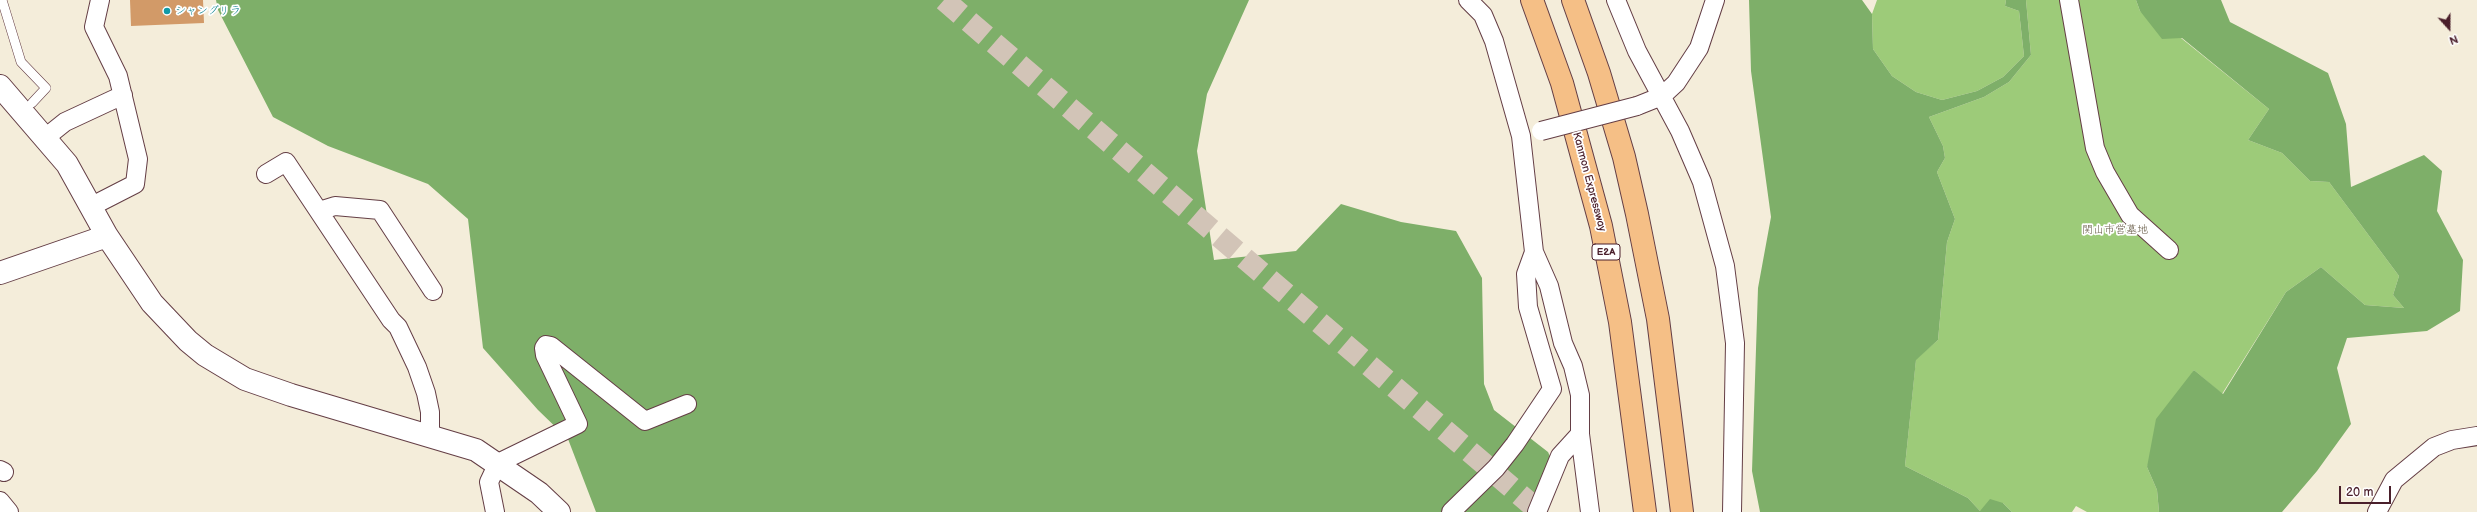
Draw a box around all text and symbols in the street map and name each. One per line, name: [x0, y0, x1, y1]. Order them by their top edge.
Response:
place label: シャングリラ: [175, 4, 241, 18]
marker: シャングリラ: [162, 6, 172, 16]
north arrow: [2429, 8, 2469, 48]
text: N: [2447, 32, 2460, 47]
street label: Kanmon Expressway: [1569, 131, 1609, 233]
park label: 関山市営墓地: [2082, 223, 2148, 237]
road number: E2A: [1592, 244, 1620, 260]
scale bar: [2341, 478, 2393, 504]
text: 20 m: [2346, 485, 2373, 500]

